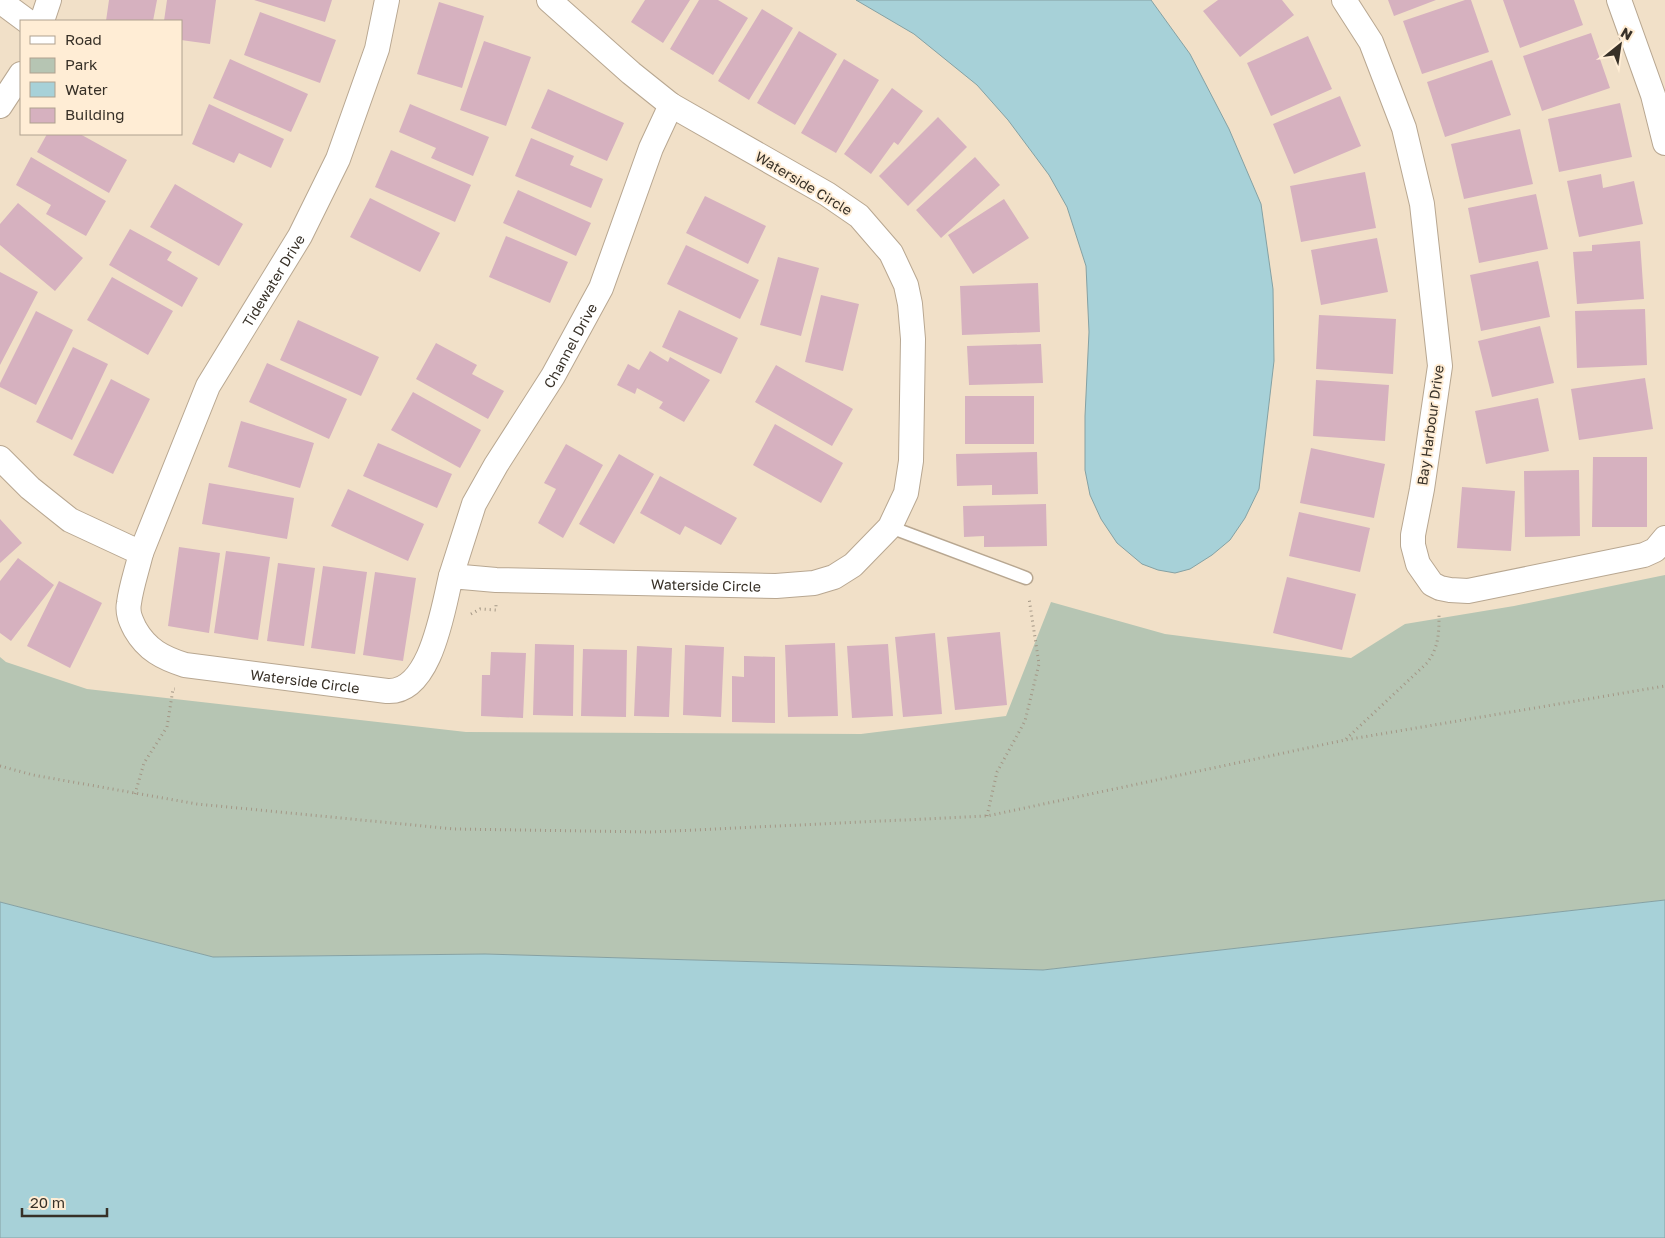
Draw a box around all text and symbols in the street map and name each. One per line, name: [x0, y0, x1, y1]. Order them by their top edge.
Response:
legend: [20, 20, 182, 135]
north arrow: [1595, 20, 1645, 70]
text: N: [1618, 23, 1636, 43]
text: Road: [65, 30, 102, 48]
text: Park: [65, 55, 98, 73]
text: Water: [65, 80, 108, 98]
text: Building: [65, 105, 125, 123]
street label: Waterside Circle: [753, 147, 855, 219]
street label: Tidewater Drive: [238, 231, 308, 330]
street label: Channel Drive: [539, 300, 600, 391]
street label: Bay Harbour Drive: [1413, 364, 1447, 486]
street label: Waterside Circle: [651, 575, 761, 594]
street label: Waterside Circle: [249, 665, 361, 696]
scale bar: [22, 1186, 108, 1218]
text: 20 m: [30, 1193, 65, 1211]

